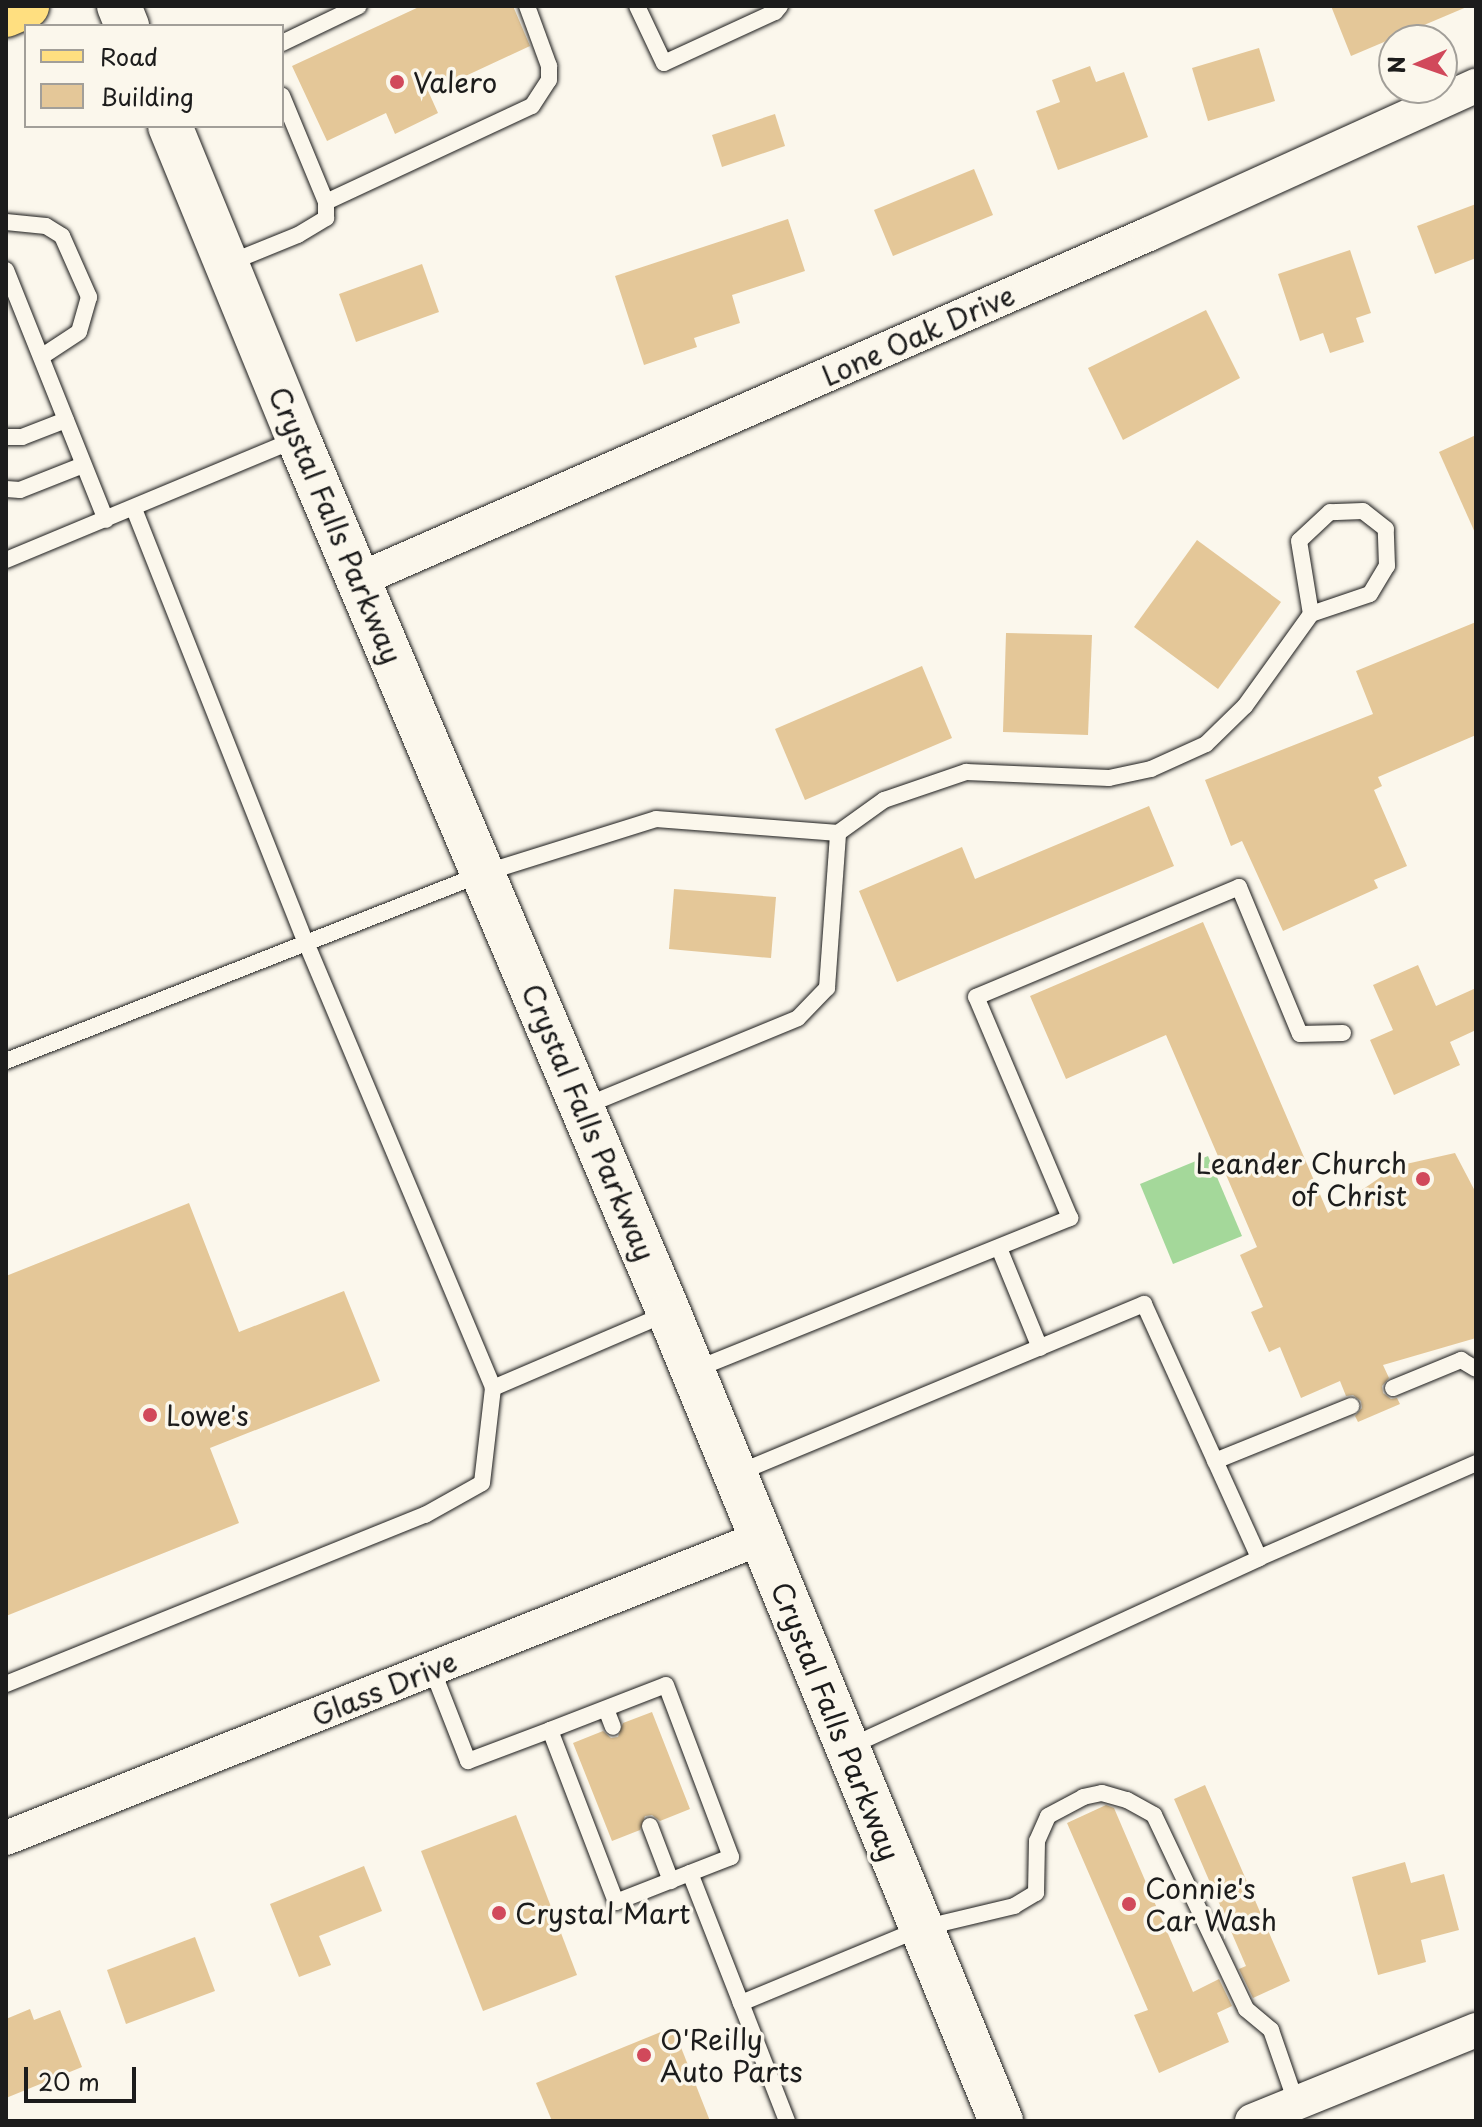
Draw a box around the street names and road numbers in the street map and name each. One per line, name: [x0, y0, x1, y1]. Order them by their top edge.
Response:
street label: Lone Oak Drive: [816, 277, 1020, 393]
street label: Crystal Falls Parkway: [262, 381, 410, 669]
street label: Crystal Falls Parkway: [515, 978, 663, 1266]
street label: Crystal Falls Parkway: [765, 1576, 907, 1866]
street label: Glass Drive: [307, 1644, 461, 1732]

